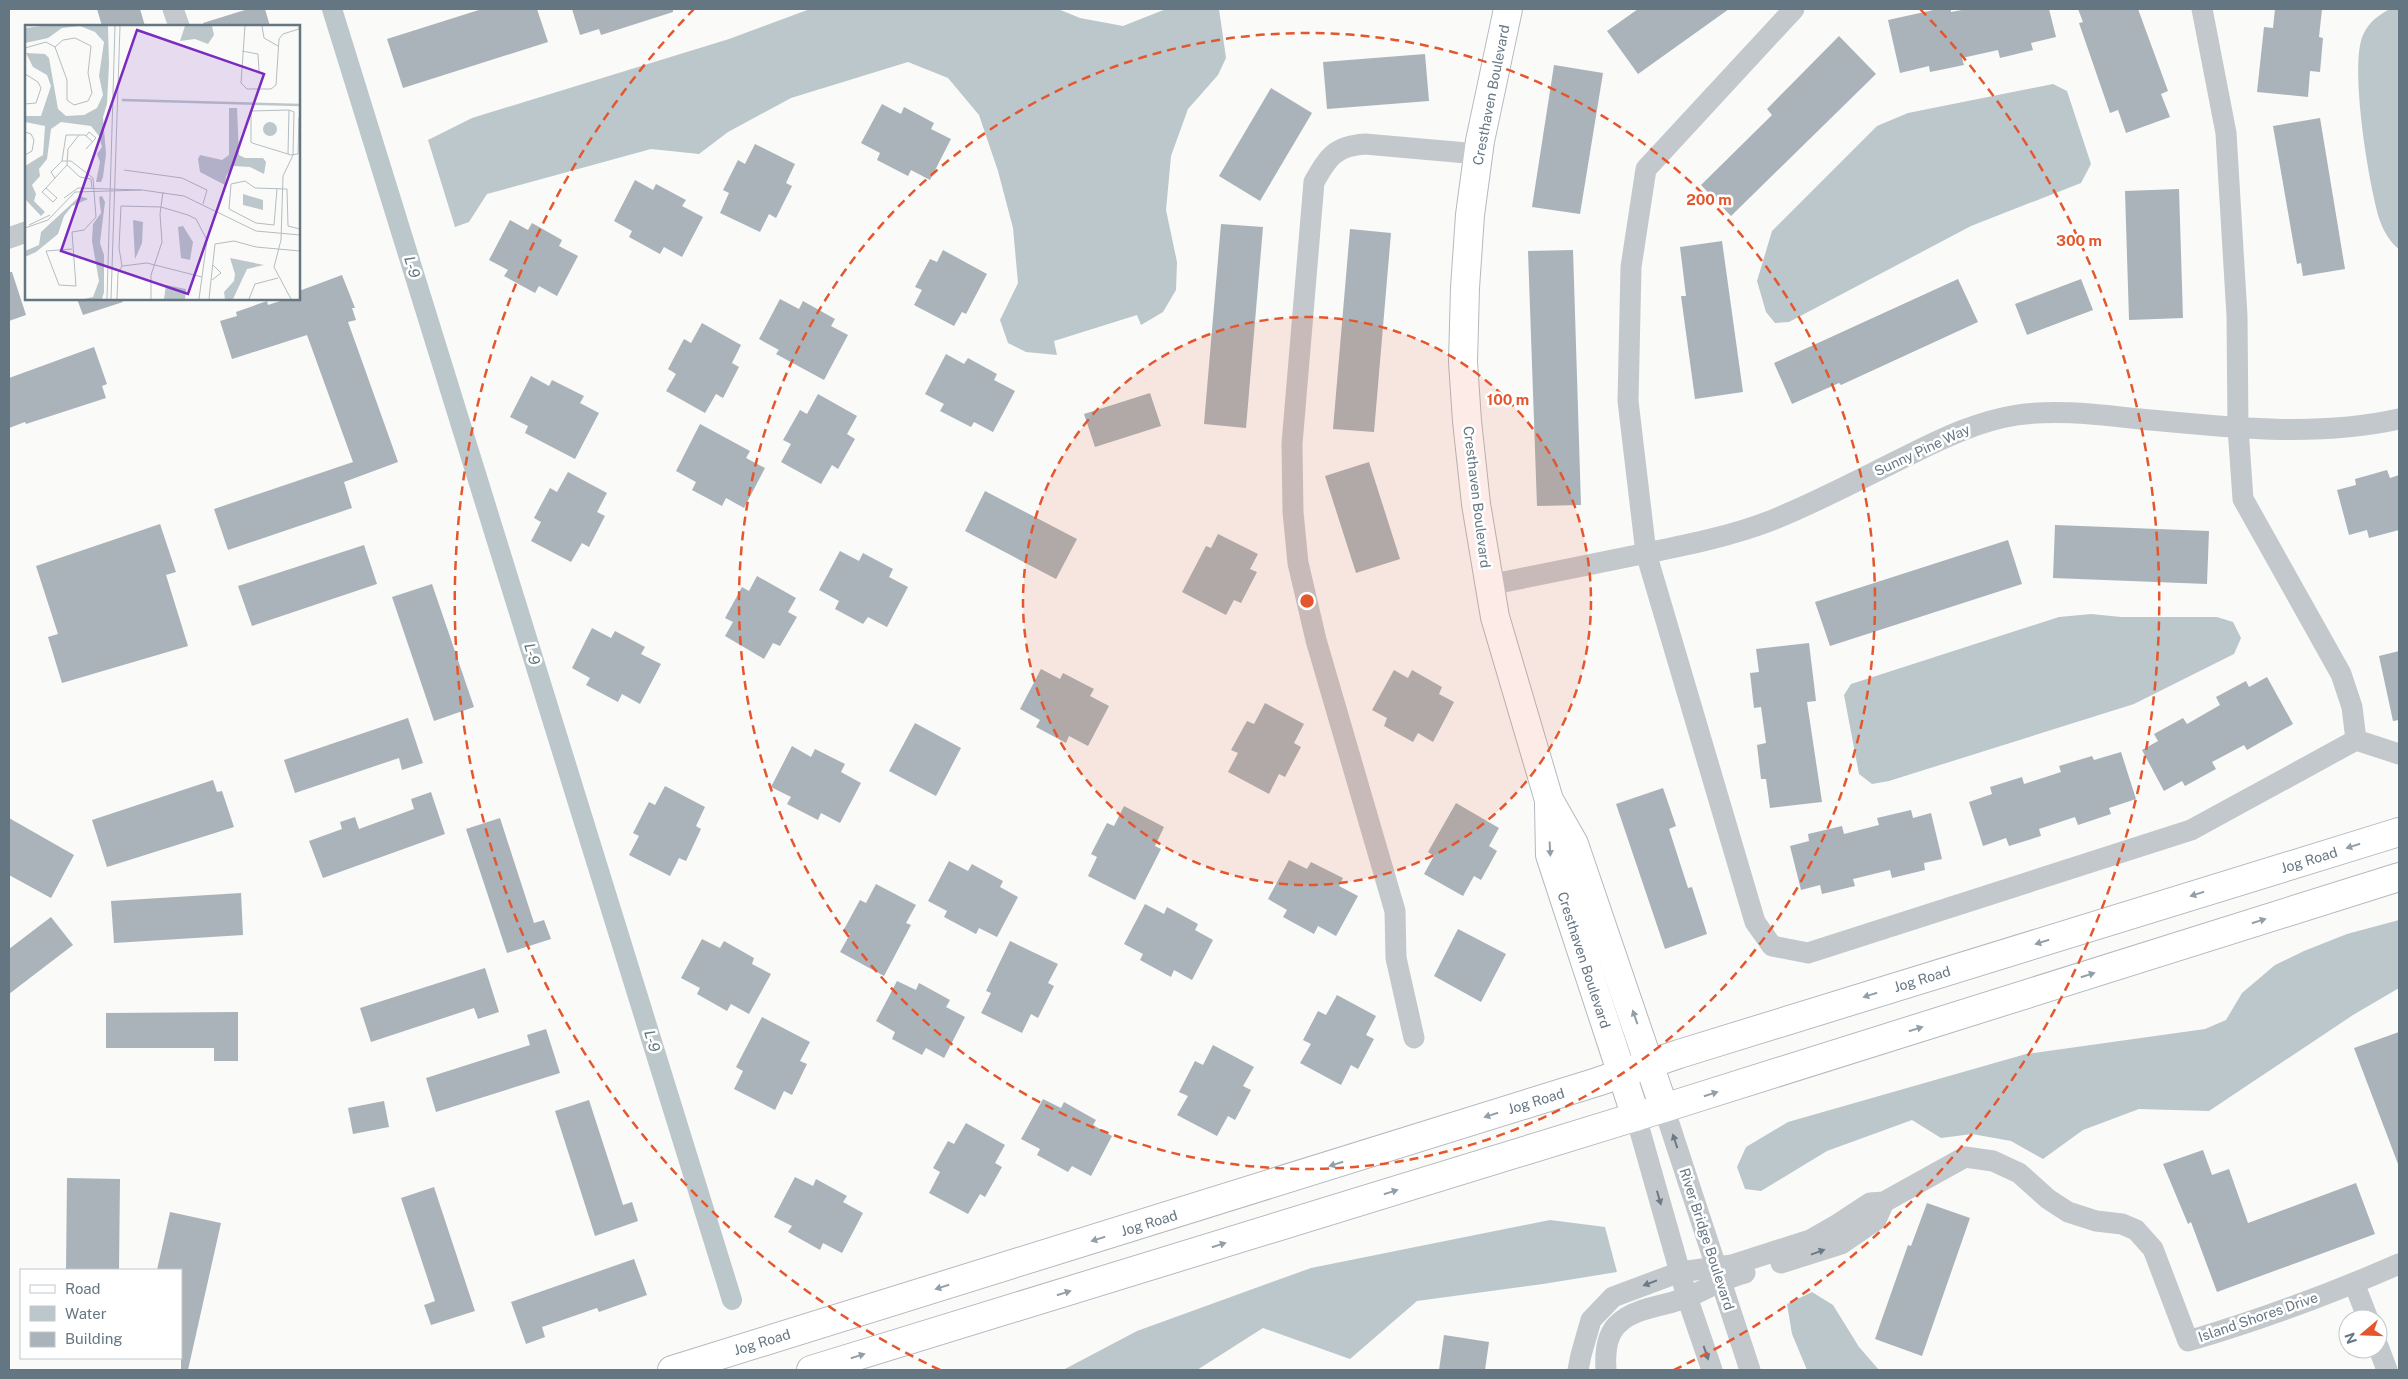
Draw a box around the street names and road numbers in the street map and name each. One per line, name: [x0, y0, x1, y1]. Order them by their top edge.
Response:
street label: Cresthaven Boulevard: [1470, 23, 1512, 167]
street label: Sunny Pine Way: [1872, 421, 1973, 479]
street label: Cresthaven Boulevard: [1460, 425, 1494, 569]
street label: Jog Road: [2279, 844, 2339, 876]
street label: Cresthaven Boulevard: [1554, 890, 1614, 1030]
street label: Jog Road: [1892, 963, 1952, 995]
street label: Jog Road: [1506, 1085, 1566, 1117]
street label: River Bridge Boulevard: [1676, 1166, 1738, 1312]
street label: Jog Road: [1119, 1207, 1179, 1239]
street label: Island Shores Drive: [2196, 1289, 2320, 1345]
street label: Jog Road: [732, 1326, 792, 1358]

